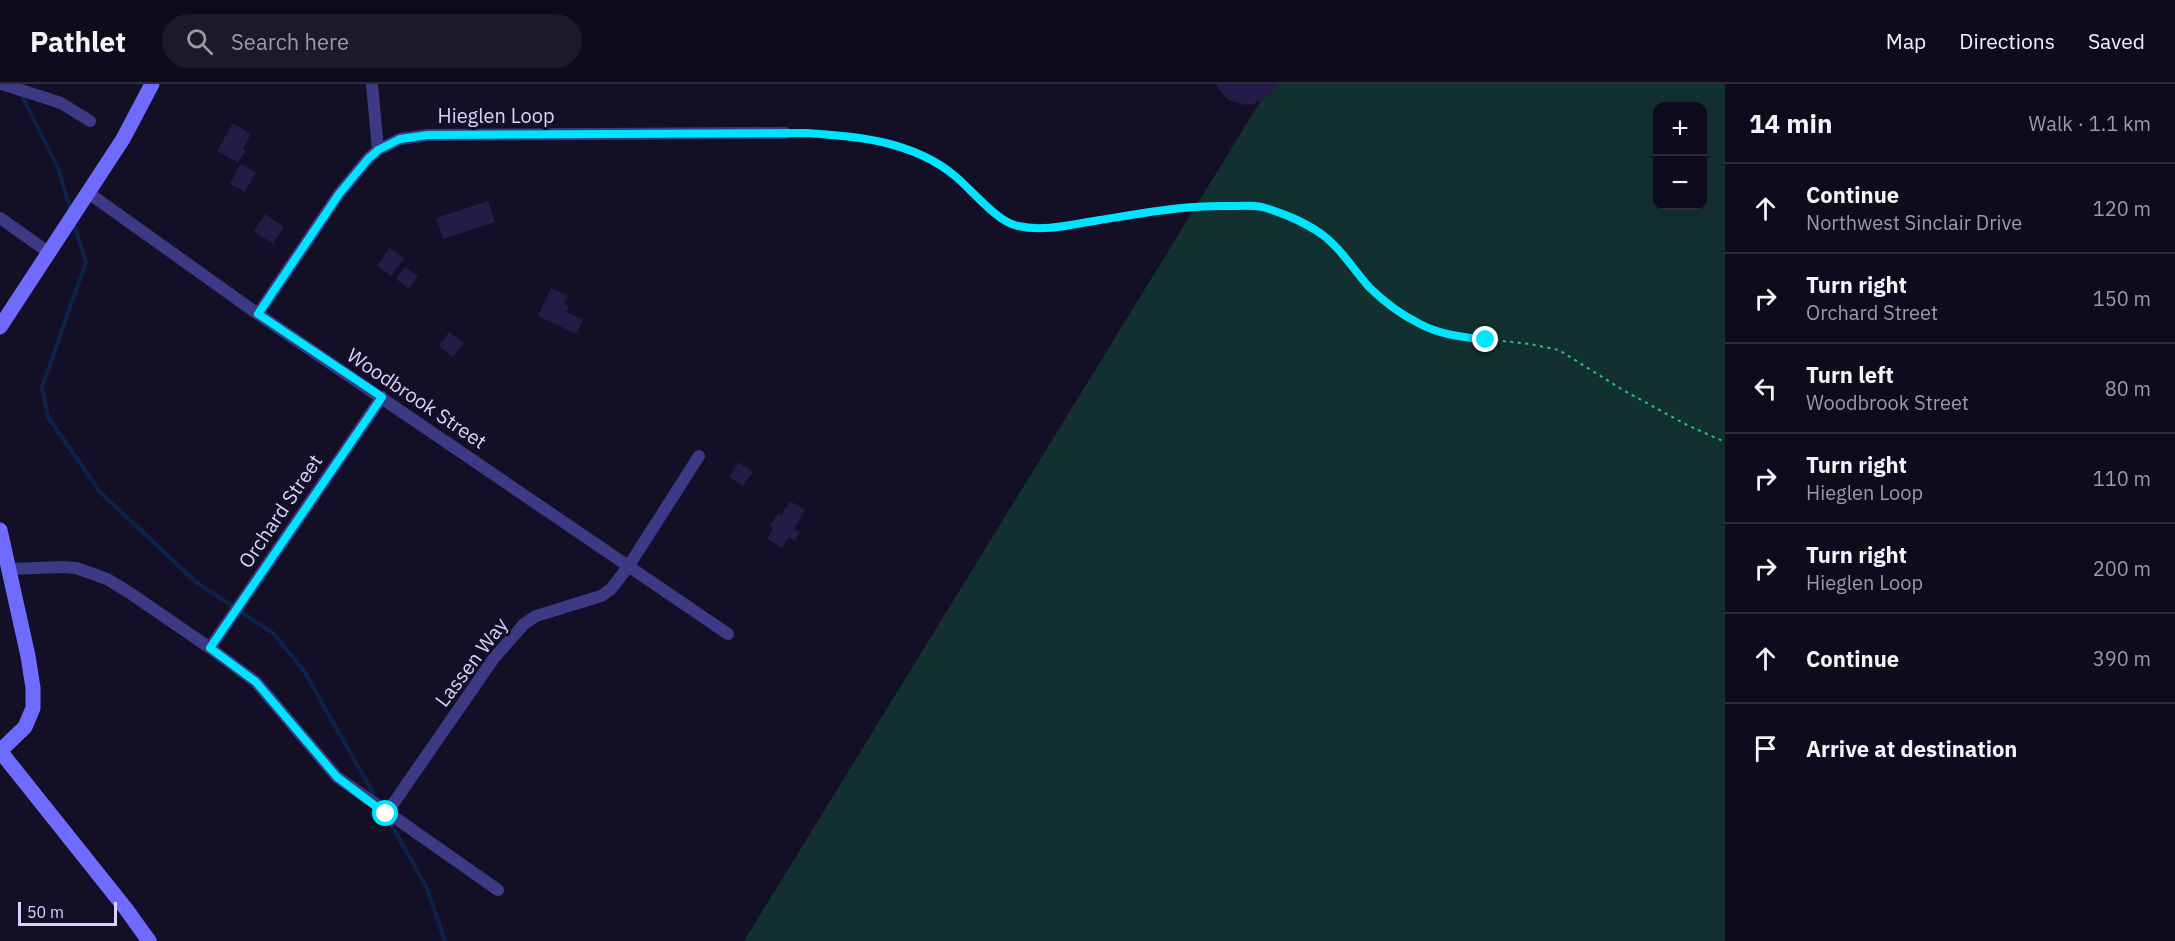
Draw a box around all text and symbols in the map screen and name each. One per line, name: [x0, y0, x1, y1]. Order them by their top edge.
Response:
search box: [162, 14, 582, 68]
text: Pathlet: [30, 23, 126, 60]
icon: search: [183, 25, 216, 58]
text: Search here: [231, 27, 349, 56]
text: Map: [1886, 27, 1926, 55]
text: Directions: [1959, 27, 2055, 55]
text: Saved: [2088, 27, 2145, 55]
street label: Hieglen Loop: [438, 102, 555, 129]
map controls: [1653, 102, 1707, 210]
button: +: [1653, 102, 1707, 156]
text: 14 min: [1749, 106, 1833, 140]
text: Walk · 1.1 km: [2029, 110, 2151, 137]
button: −: [1653, 156, 1707, 210]
text: Continue: [1806, 180, 1899, 209]
icon: ahead: [1749, 192, 1782, 225]
text: 120 m: [2093, 195, 2151, 222]
text: Northwest Sinclair Drive: [1806, 209, 2022, 236]
text: Turn right: [1806, 270, 1907, 299]
icon: right: [1749, 282, 1782, 315]
text: 150 m: [2093, 285, 2151, 312]
text: Orchard Street: [1806, 299, 1938, 326]
route end: [1472, 326, 1498, 352]
street label: Woodbrook Street: [342, 341, 492, 455]
text: Turn left: [1806, 360, 1894, 389]
icon: left: [1749, 372, 1782, 405]
text: 80 m: [2105, 375, 2151, 402]
text: Woodbrook Street: [1806, 389, 1969, 416]
street label: Orchard Street: [232, 449, 328, 573]
text: Turn right: [1806, 450, 1907, 479]
icon: right: [1749, 462, 1782, 495]
text: 110 m: [2093, 465, 2151, 492]
text: Hieglen Loop: [1806, 479, 1923, 506]
text: Turn right: [1806, 540, 1907, 569]
icon: right: [1749, 552, 1782, 585]
text: 200 m: [2093, 555, 2151, 582]
text: Hieglen Loop: [1806, 569, 1923, 596]
street label: Lassen Way: [429, 612, 513, 712]
icon: ahead: [1749, 642, 1782, 675]
text: Continue: [1806, 644, 1899, 673]
text: 390 m: [2093, 645, 2151, 672]
icon: arrive: [1749, 732, 1782, 765]
text: Arrive at destination: [1806, 734, 2017, 763]
route start: [372, 800, 398, 826]
scale bar: [18, 899, 117, 926]
text: 50 m: [27, 902, 64, 922]

